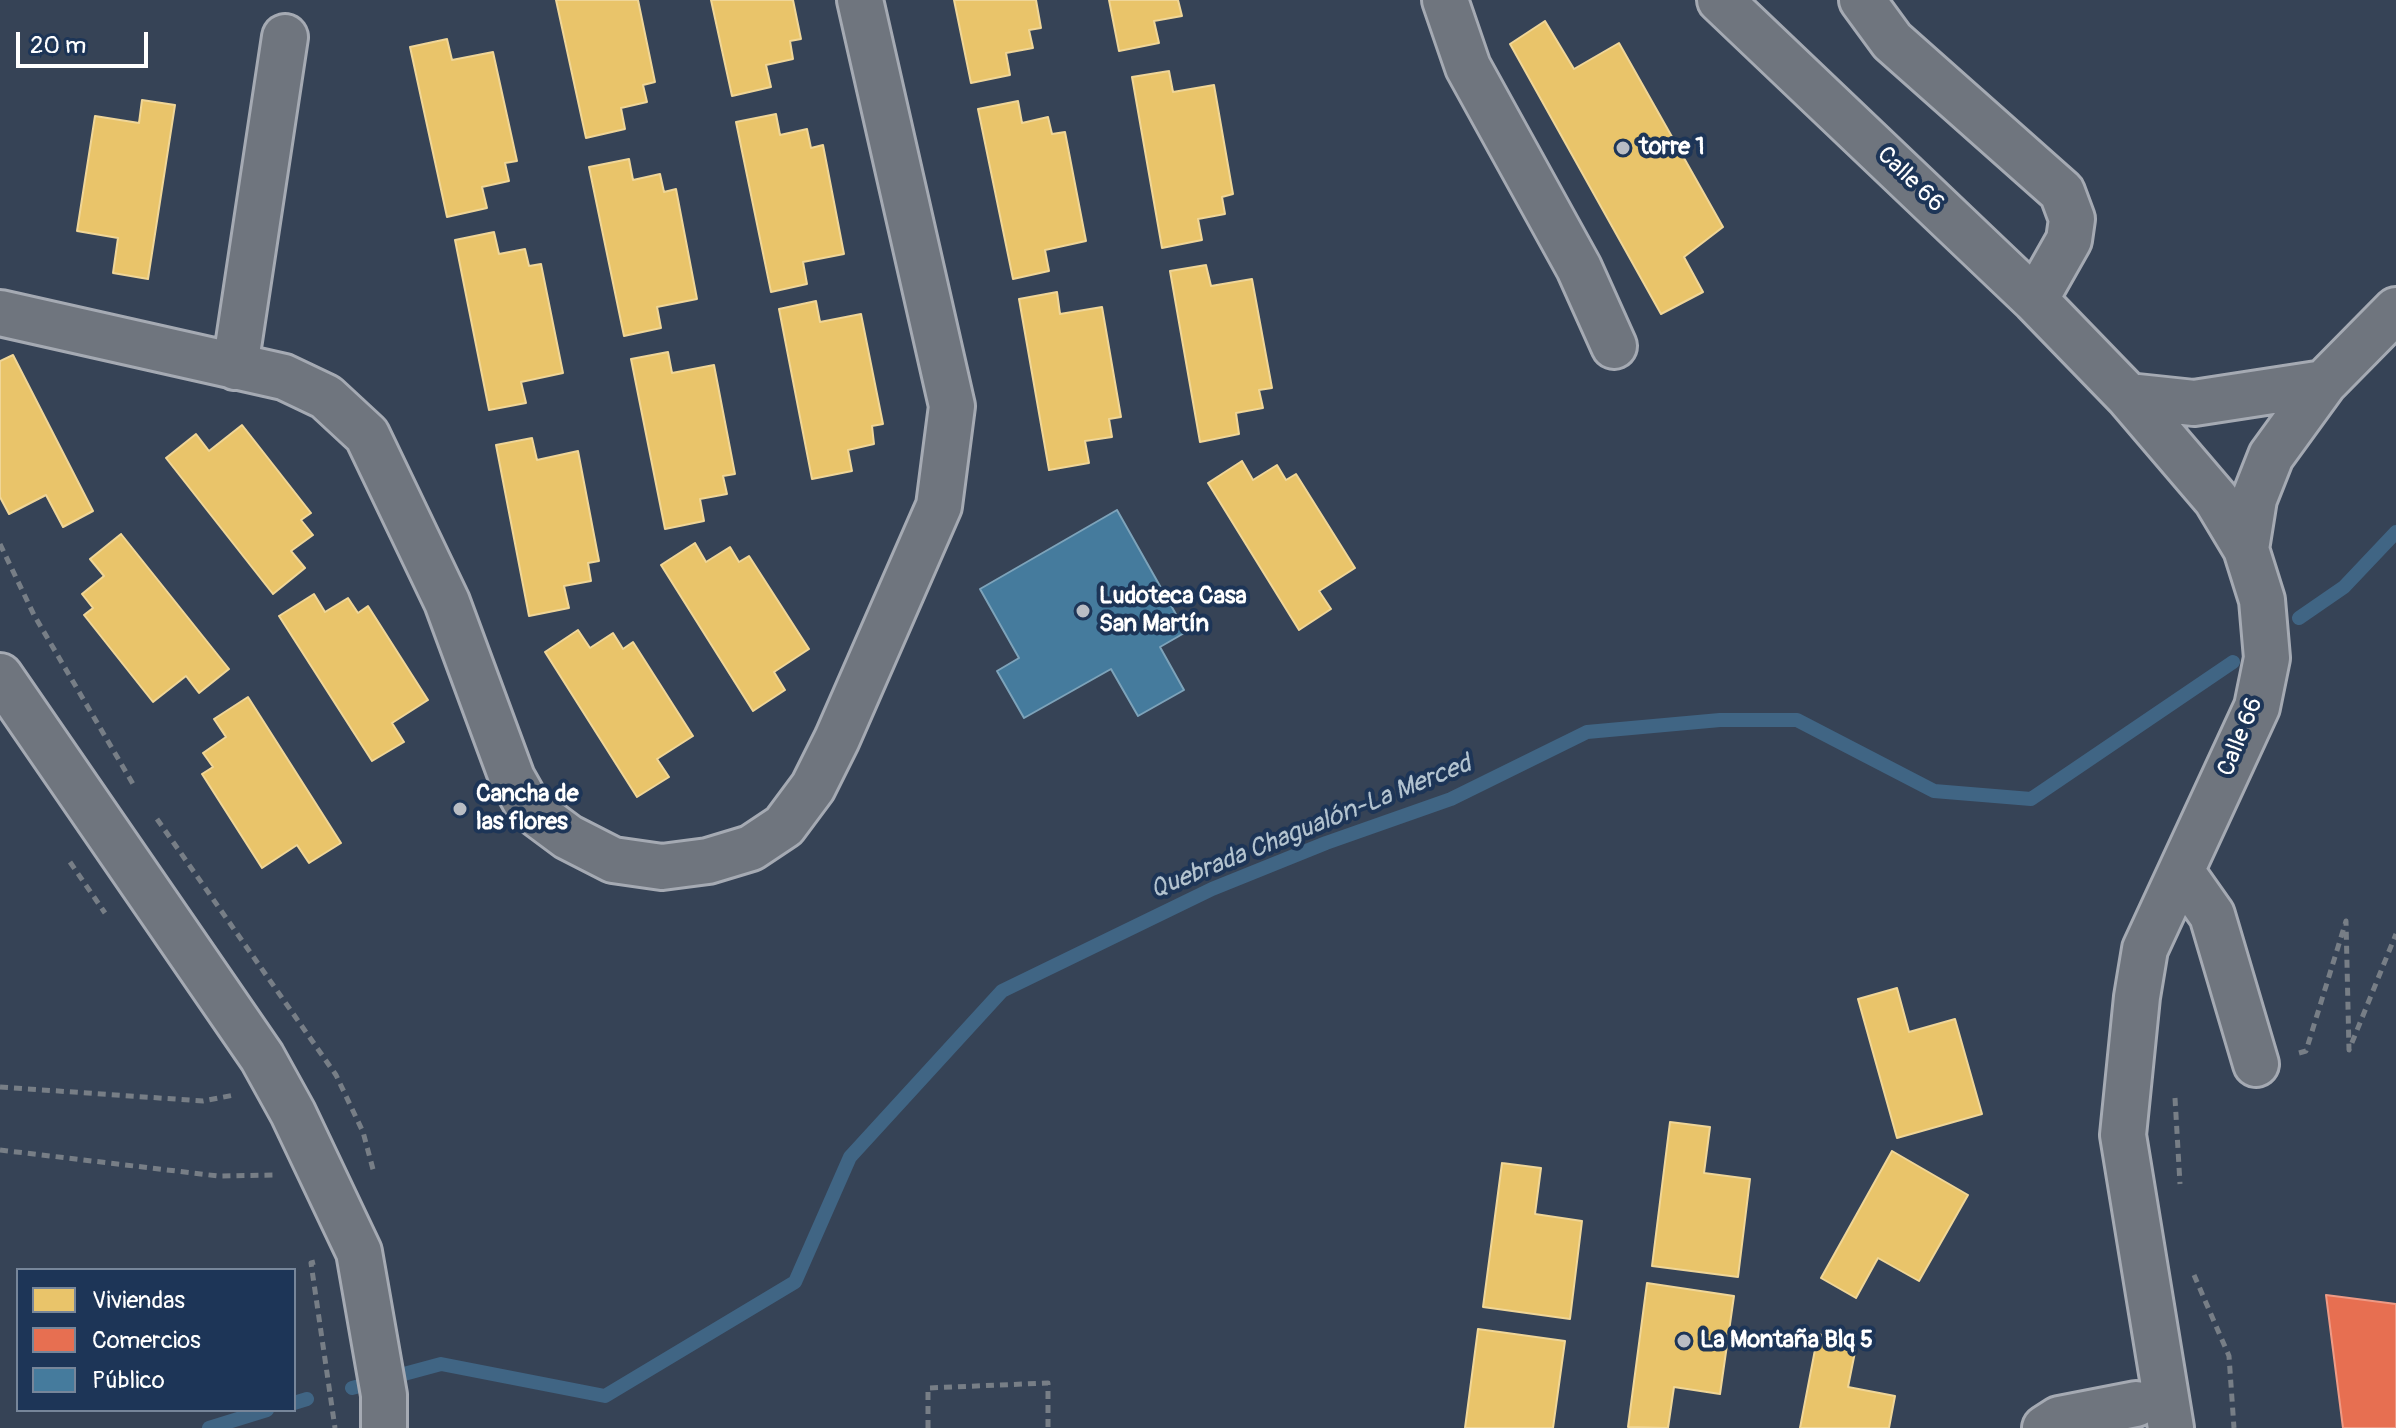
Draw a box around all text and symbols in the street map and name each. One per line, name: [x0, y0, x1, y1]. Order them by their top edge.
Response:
scale bar: [20, 16, 152, 66]
text: 20 m: [30, 31, 86, 60]
place label: torre 1: [1639, 134, 1705, 162]
marker: torre 1: [1614, 139, 1632, 157]
street label: Calle 66: [1870, 141, 1950, 219]
place label: Ludoteca Casa San Martín: [1099, 583, 1247, 639]
marker: Ludoteca Casa San Martín: [1074, 602, 1092, 620]
street label: Calle 66: [2212, 693, 2270, 781]
water label: Quebrada Chagualón-La Merced: [1146, 749, 1476, 907]
place label: Cancha de las flores: [476, 781, 578, 837]
marker: Cancha de las flores: [451, 800, 469, 818]
legend: [16, 1268, 296, 1412]
text: Viviendas: [92, 1286, 185, 1315]
text: Comercios: [92, 1326, 201, 1355]
place label: La Montaña Blq 5: [1700, 1327, 1873, 1355]
marker: La Montaña Blq 5: [1675, 1332, 1693, 1350]
text: Público: [92, 1366, 165, 1395]

